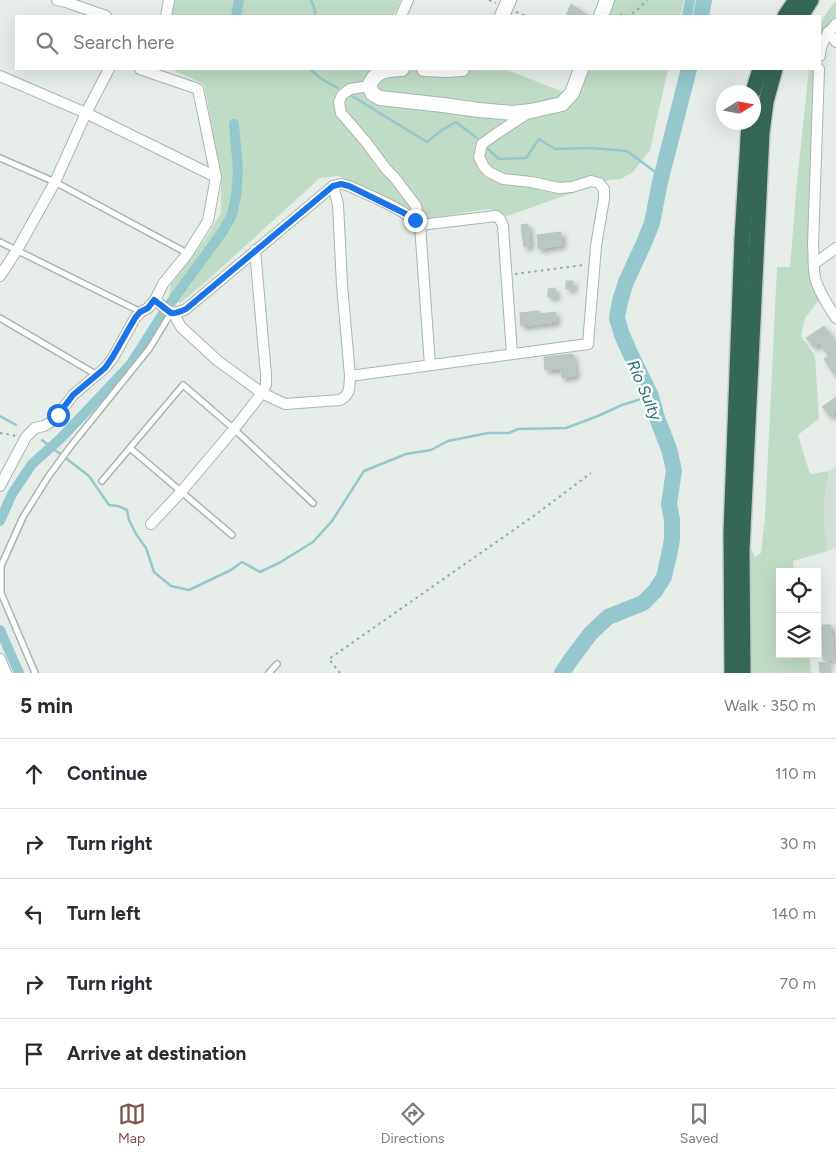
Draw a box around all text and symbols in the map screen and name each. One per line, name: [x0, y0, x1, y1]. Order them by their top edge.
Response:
search box: [15, 15, 821, 70]
icon: search: [33, 29, 61, 57]
text: Search here: [73, 31, 175, 54]
north arrow: [716, 85, 761, 130]
route end: [404, 209, 427, 232]
water label: Río Sulty: [623, 357, 666, 424]
route start: [47, 404, 70, 427]
map controls: [776, 568, 821, 658]
button: locate: [776, 568, 821, 613]
button: layers: [776, 613, 821, 658]
text: 5 min: [20, 693, 73, 718]
text: Walk · 350 m: [724, 696, 816, 715]
icon: ahead: [20, 760, 48, 788]
text: Continue: [67, 762, 147, 785]
text: 110 m: [775, 764, 816, 783]
icon: right: [20, 830, 48, 858]
text: Turn right: [67, 832, 153, 855]
text: 30 m: [779, 834, 816, 853]
icon: left: [20, 900, 48, 928]
text: Turn left: [67, 902, 141, 925]
text: 140 m: [772, 904, 816, 923]
icon: right: [20, 970, 48, 998]
text: Turn right: [67, 972, 153, 995]
text: 70 m: [780, 974, 816, 993]
icon: arrive: [20, 1040, 48, 1068]
text: Arrive at destination: [67, 1042, 246, 1065]
tab: Map: [118, 1100, 146, 1147]
tab: Directions: [381, 1100, 445, 1147]
tab: Saved: [680, 1100, 718, 1147]

